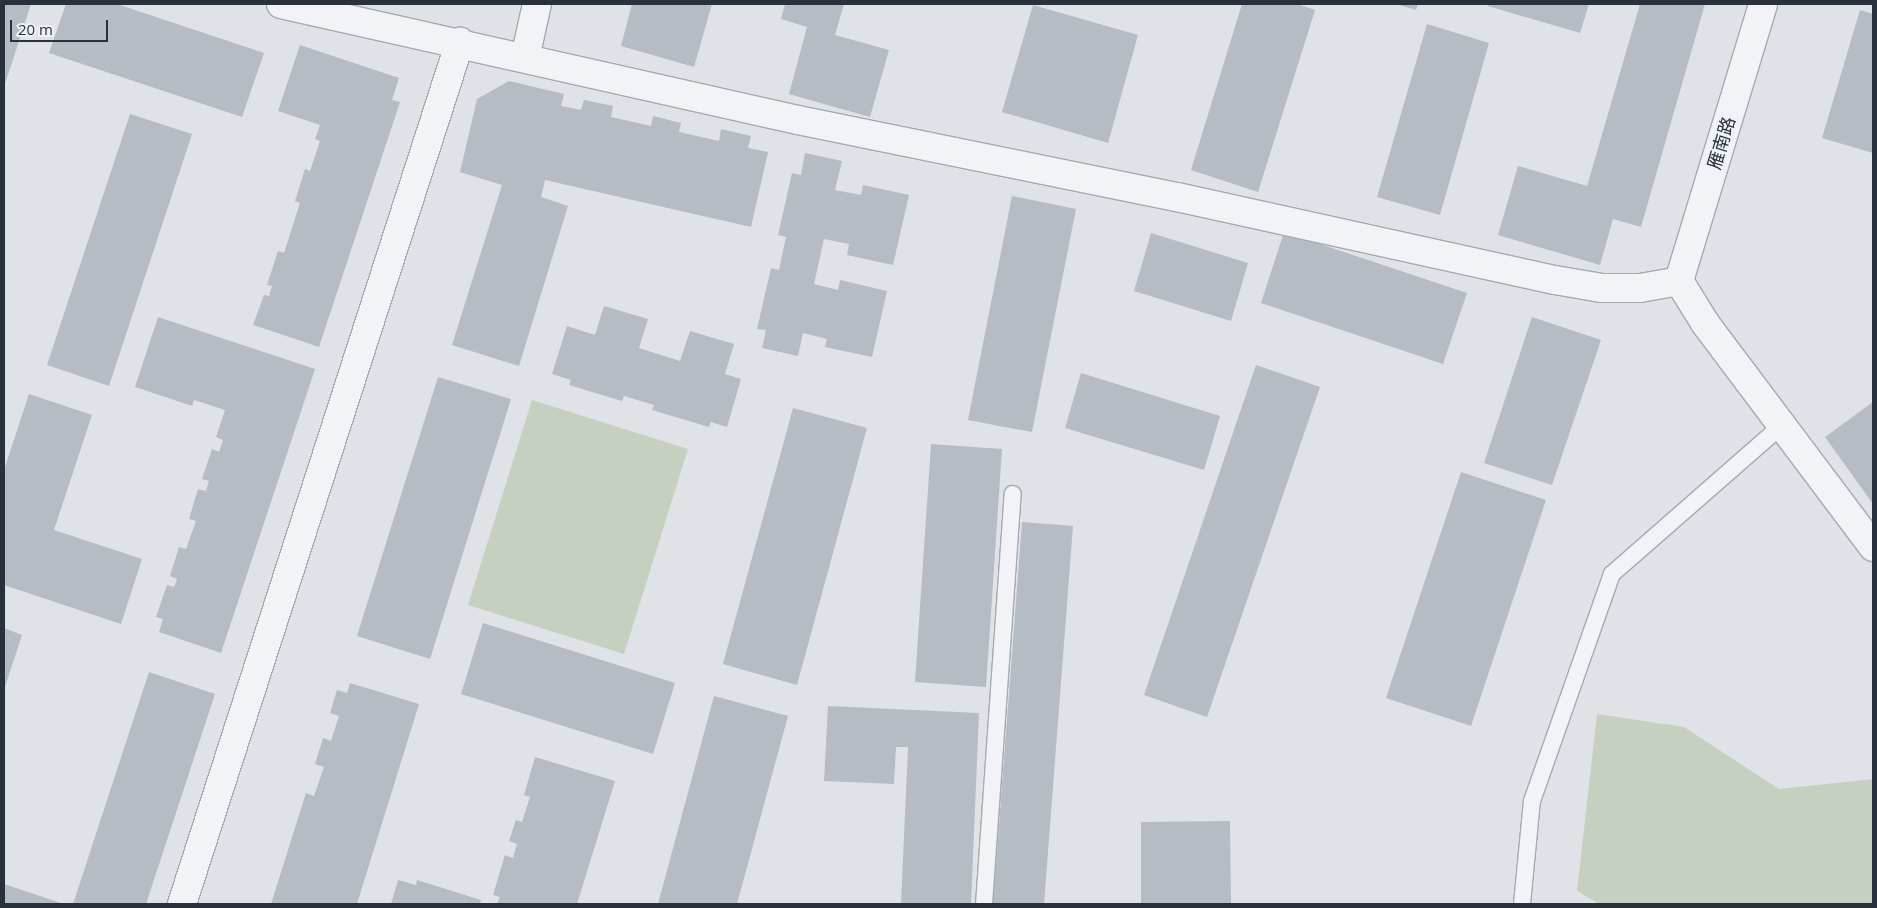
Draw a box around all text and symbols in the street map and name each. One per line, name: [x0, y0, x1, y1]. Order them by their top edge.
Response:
scale bar: [12, 10, 110, 42]
text: 20 m: [18, 19, 53, 39]
street label: 雁南路: [1703, 114, 1739, 172]

